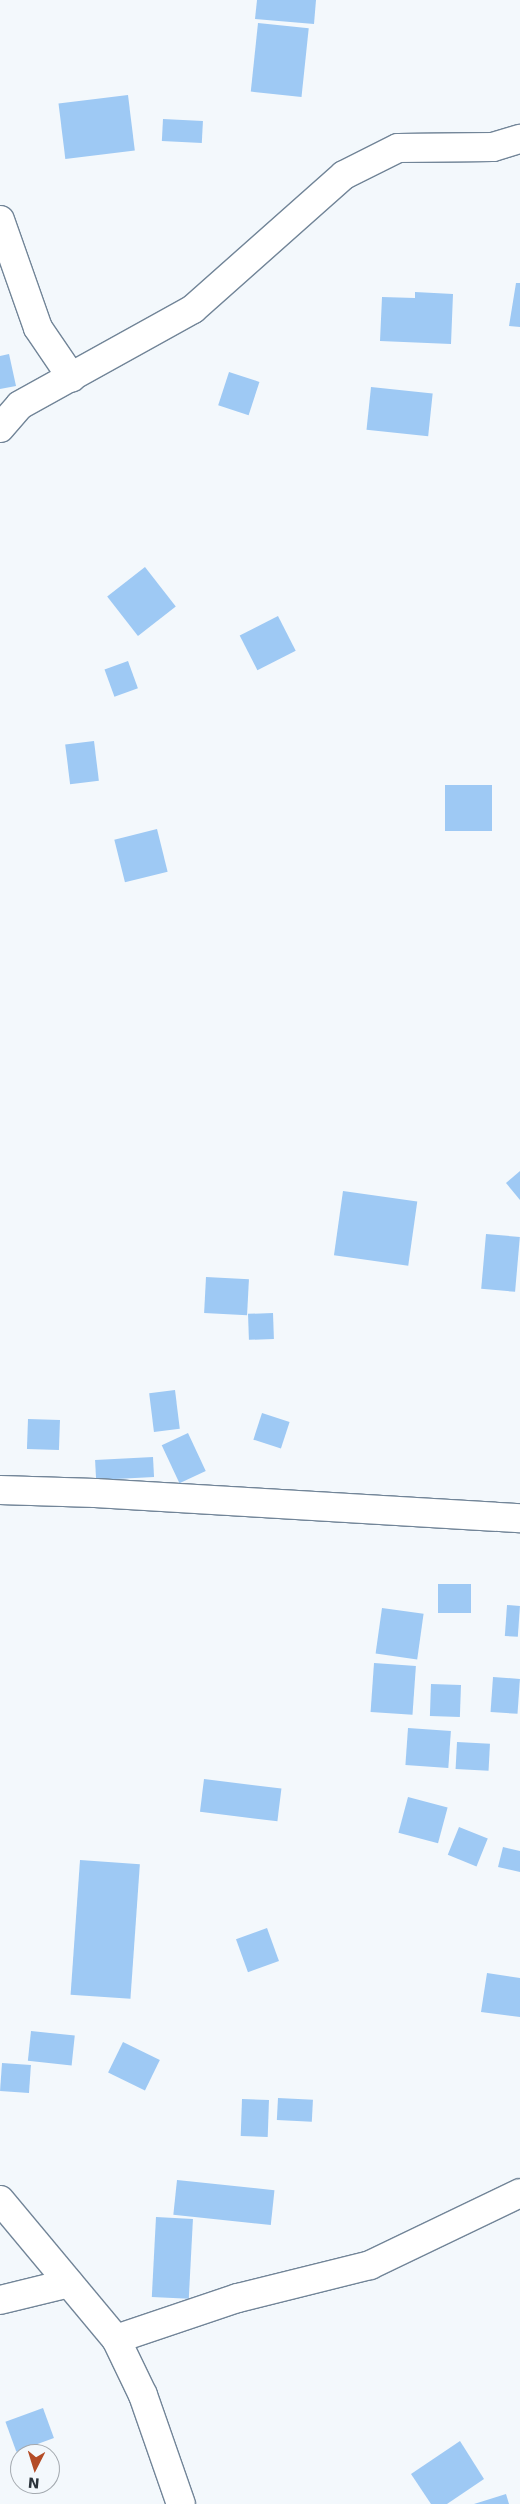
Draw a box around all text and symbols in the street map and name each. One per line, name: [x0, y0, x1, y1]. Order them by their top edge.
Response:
north arrow: [10, 2444, 60, 2494]
text: N: [27, 2474, 40, 2491]

